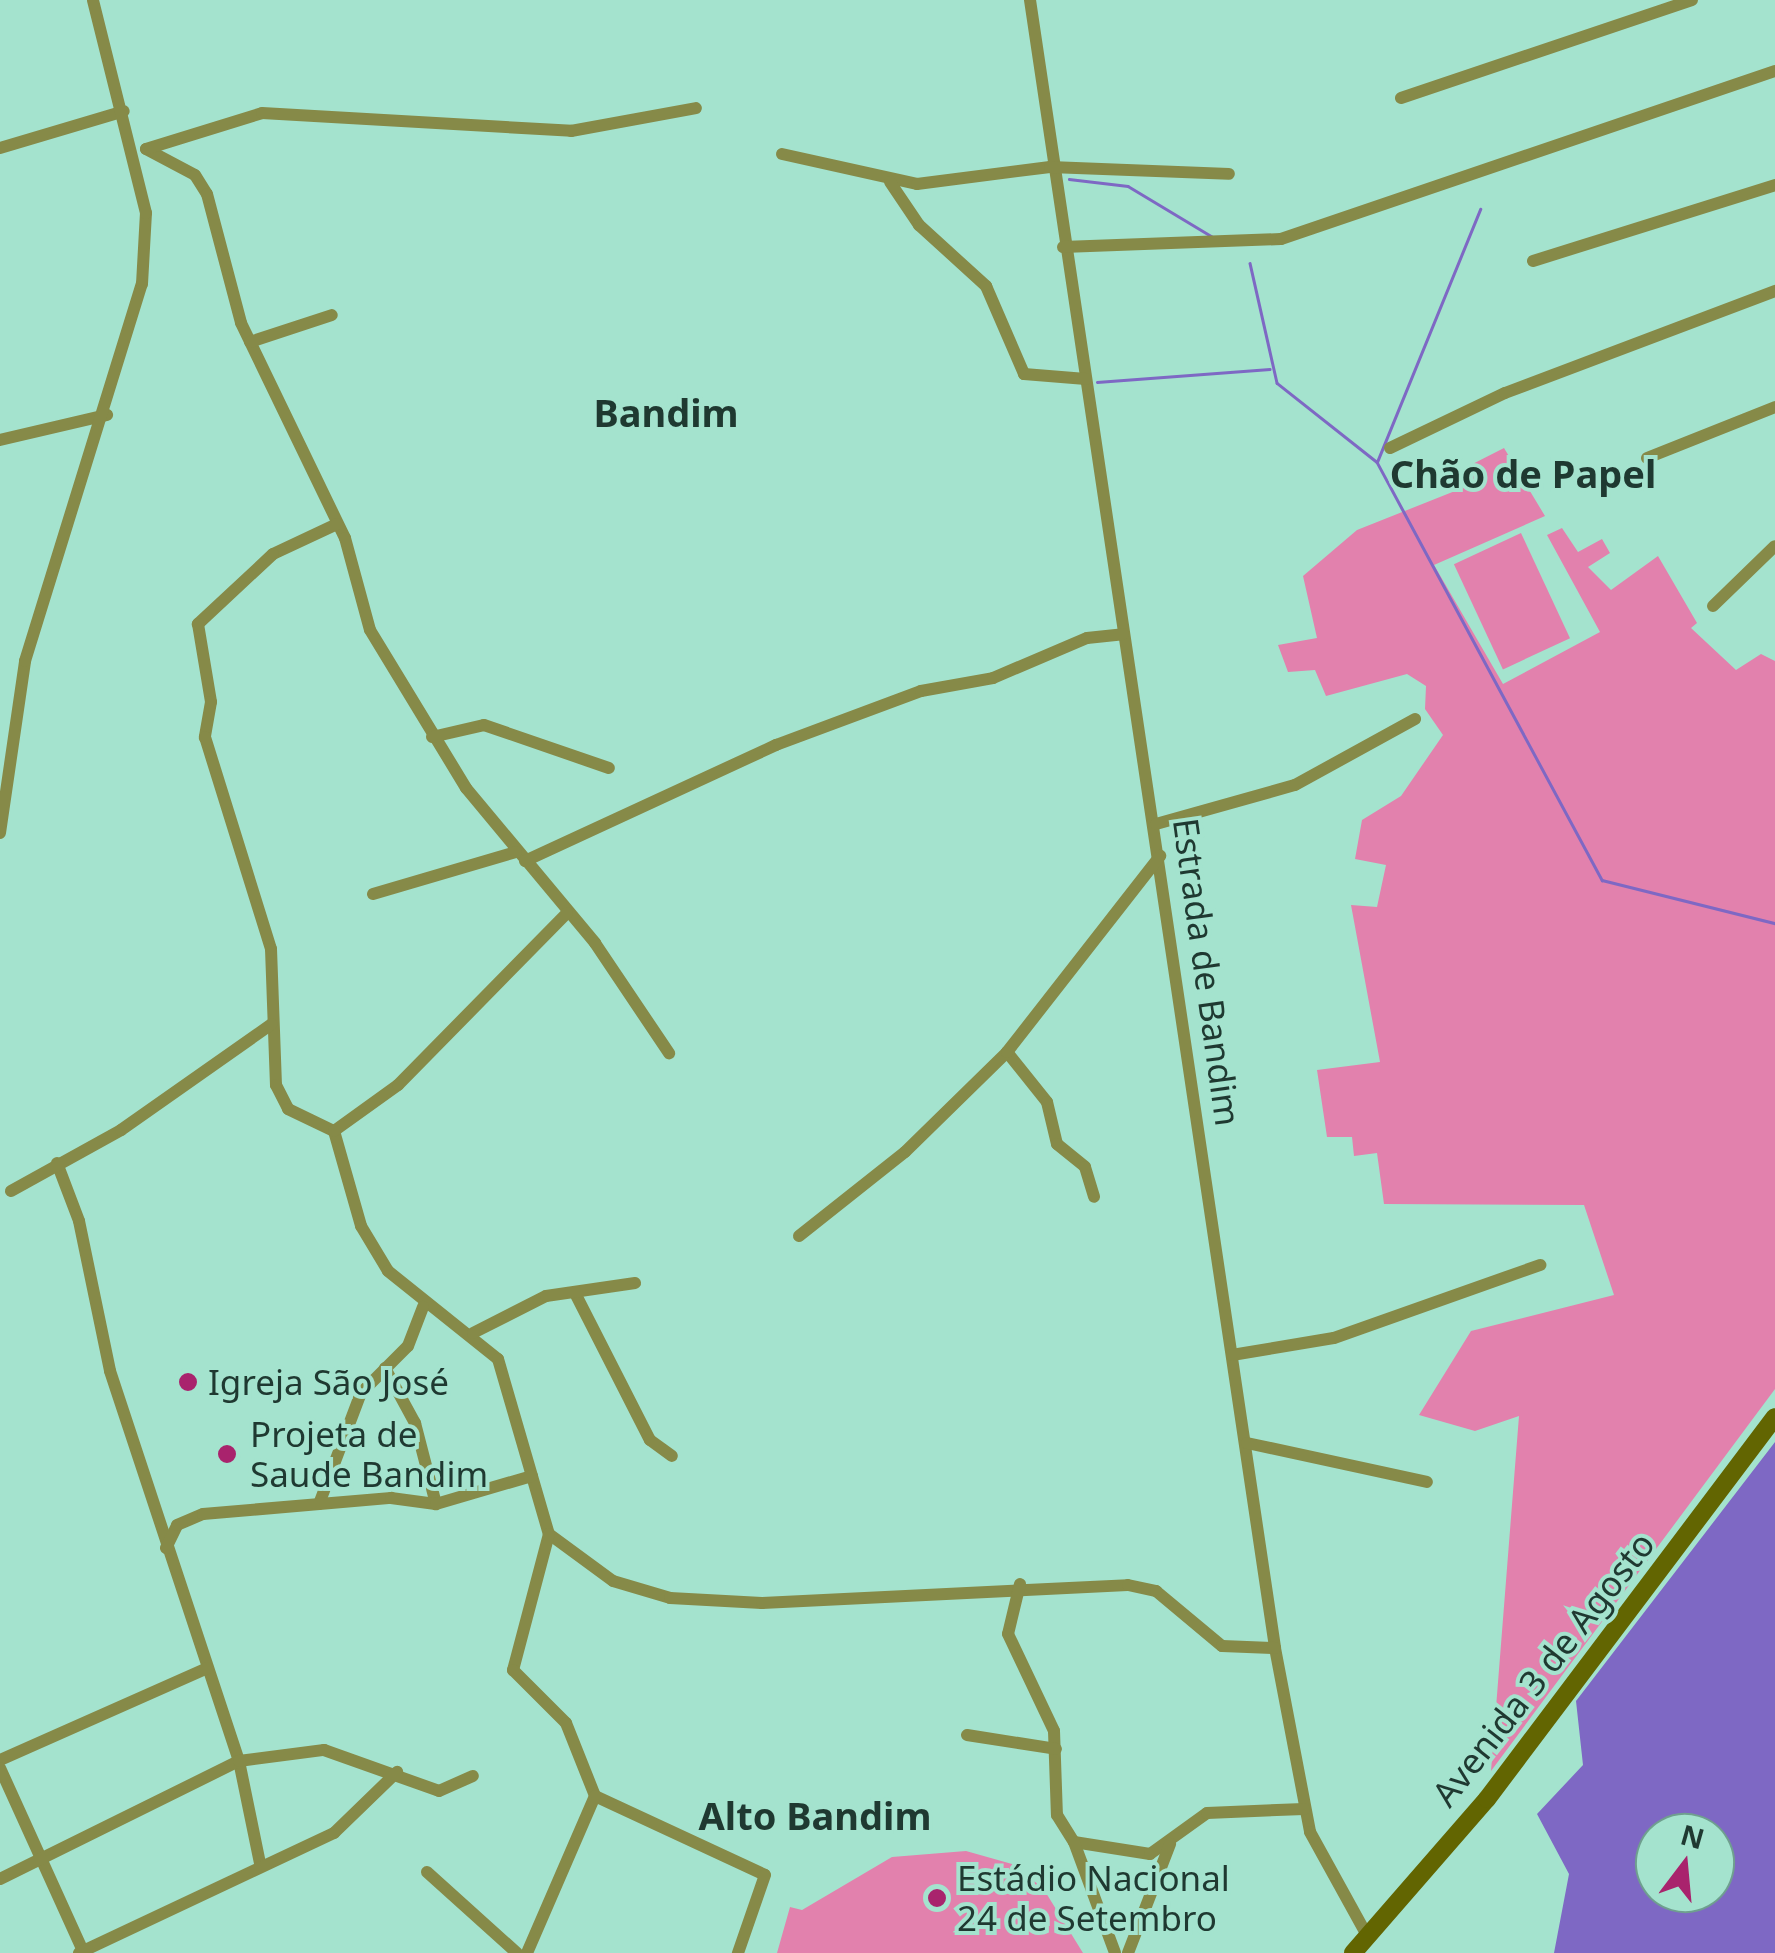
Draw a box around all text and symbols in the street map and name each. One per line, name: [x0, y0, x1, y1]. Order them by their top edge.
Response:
district label: Bandim: [593, 390, 739, 436]
district label: Chão de Papel: [1390, 451, 1656, 497]
street label: Estrada de Bandim: [1165, 816, 1249, 1128]
place label: Igreja São José: [208, 1361, 449, 1403]
marker: Igreja São José: [177, 1371, 199, 1393]
place label: Projeta de Saude Bandim: [250, 1413, 488, 1495]
marker: Projeta de Saude Bandim: [214, 1441, 240, 1467]
street label: Avenida 3 de Agosto: [1423, 1524, 1663, 1814]
district label: Alto Bandim: [699, 1793, 931, 1839]
north arrow: [1635, 1813, 1735, 1913]
text: N: [1677, 1815, 1709, 1857]
place label: Estádio Nacional 24 de Setembro: [957, 1857, 1230, 1939]
marker: Estádio Nacional 24 de Setembro: [926, 1887, 948, 1909]

